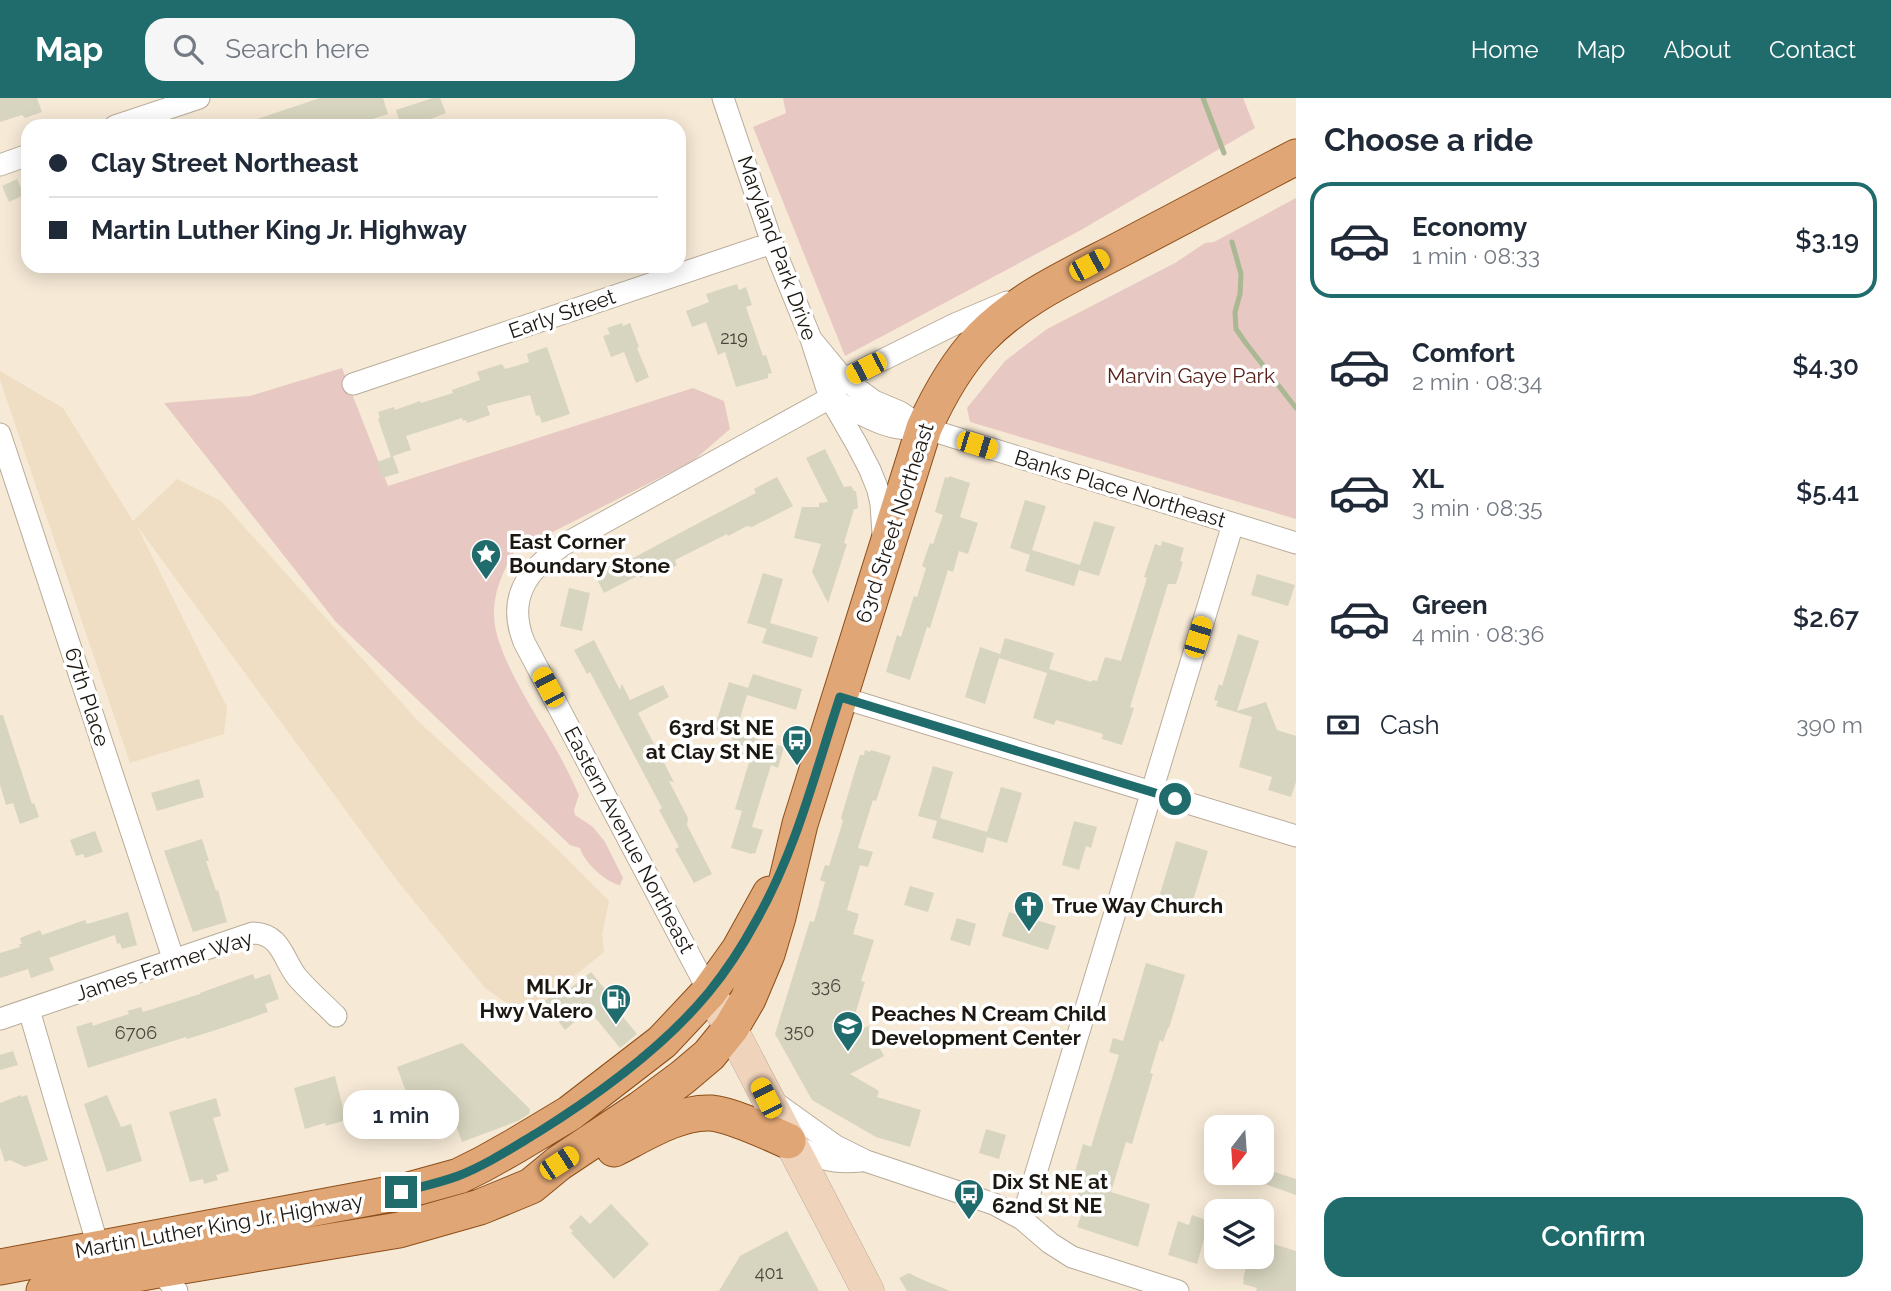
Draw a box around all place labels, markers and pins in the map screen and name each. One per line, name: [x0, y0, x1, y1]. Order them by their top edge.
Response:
place label: East Corner Boundary Stone: [509, 529, 670, 578]
place icon: East Corner Boundary Stone: [469, 537, 503, 581]
place label: 63rd St NE at Clay St NE: [646, 715, 774, 764]
bus stop icon: 63rd St NE at Clay St NE: [780, 723, 814, 767]
church icon: True Way Church: [1012, 889, 1046, 933]
place label: True Way Church: [1052, 893, 1223, 918]
place label: MLK Jr Hwy Valero: [479, 974, 593, 1023]
fuel station icon: MLK Jr Hwy Valero: [599, 982, 633, 1026]
place label: Peaches N Cream Child Development Center: [871, 1001, 1106, 1050]
school or university icon: Peaches N Cream Child Development Center: [831, 1009, 865, 1053]
place label: Dix St NE at 62nd St NE: [992, 1169, 1108, 1218]
bus stop icon: Dix St NE at 62nd St NE: [952, 1177, 986, 1221]

